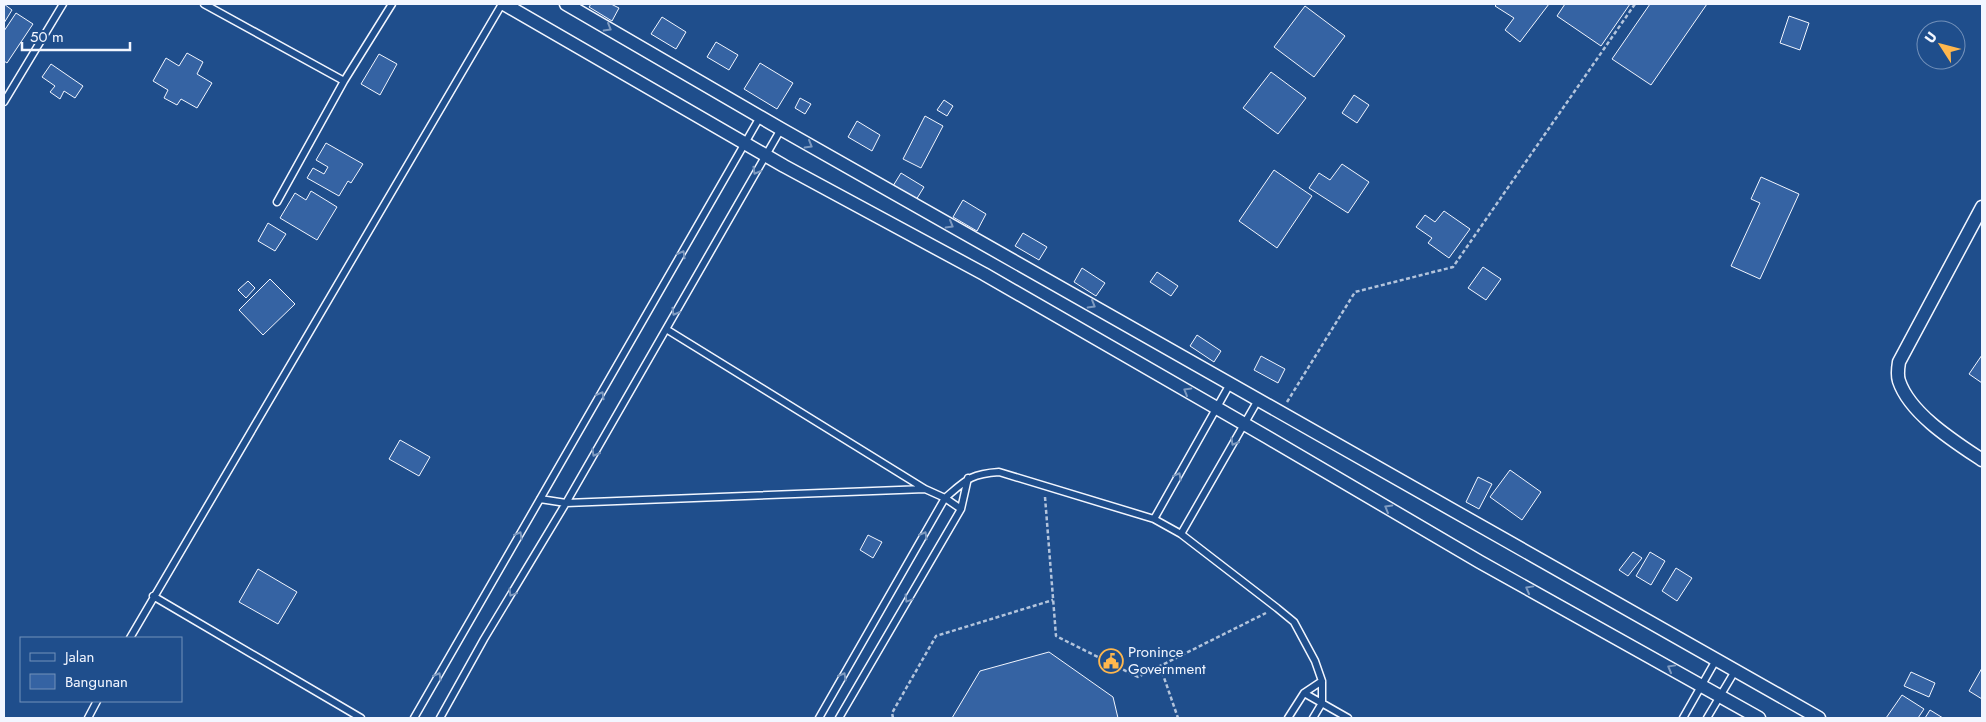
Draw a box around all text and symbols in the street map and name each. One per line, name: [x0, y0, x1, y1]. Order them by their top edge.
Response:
scale bar: [22, 20, 130, 52]
north arrow: [1916, 20, 1966, 70]
one-way arrow: [603, 22, 612, 32]
text: 50 m: [30, 26, 64, 48]
text: U: [1920, 28, 1941, 47]
one-way arrow: [804, 139, 813, 149]
one-way arrow: [753, 166, 763, 175]
one-way arrow: [945, 219, 954, 229]
one-way arrow: [675, 250, 685, 259]
one-way arrow: [1086, 299, 1095, 309]
one-way arrow: [671, 307, 681, 316]
one-way arrow: [1184, 387, 1193, 397]
one-way arrow: [594, 391, 604, 400]
one-way arrow: [1230, 437, 1240, 446]
one-way arrow: [591, 448, 601, 457]
one-way arrow: [1172, 473, 1182, 482]
one-way arrow: [1385, 504, 1394, 514]
one-way arrow: [918, 531, 928, 540]
one-way arrow: [513, 532, 523, 541]
one-way arrow: [1525, 585, 1534, 595]
one-way arrow: [509, 588, 519, 597]
one-way arrow: [904, 594, 914, 603]
legend: [20, 637, 182, 702]
place label: Pronince Government: [1128, 641, 1206, 680]
text: Jalan: [63, 646, 94, 668]
public building icon: Pronince Government: [1098, 648, 1124, 674]
one-way arrow: [1668, 664, 1677, 674]
text: Bangunan: [65, 671, 128, 693]
one-way arrow: [432, 672, 442, 681]
one-way arrow: [837, 672, 847, 681]

